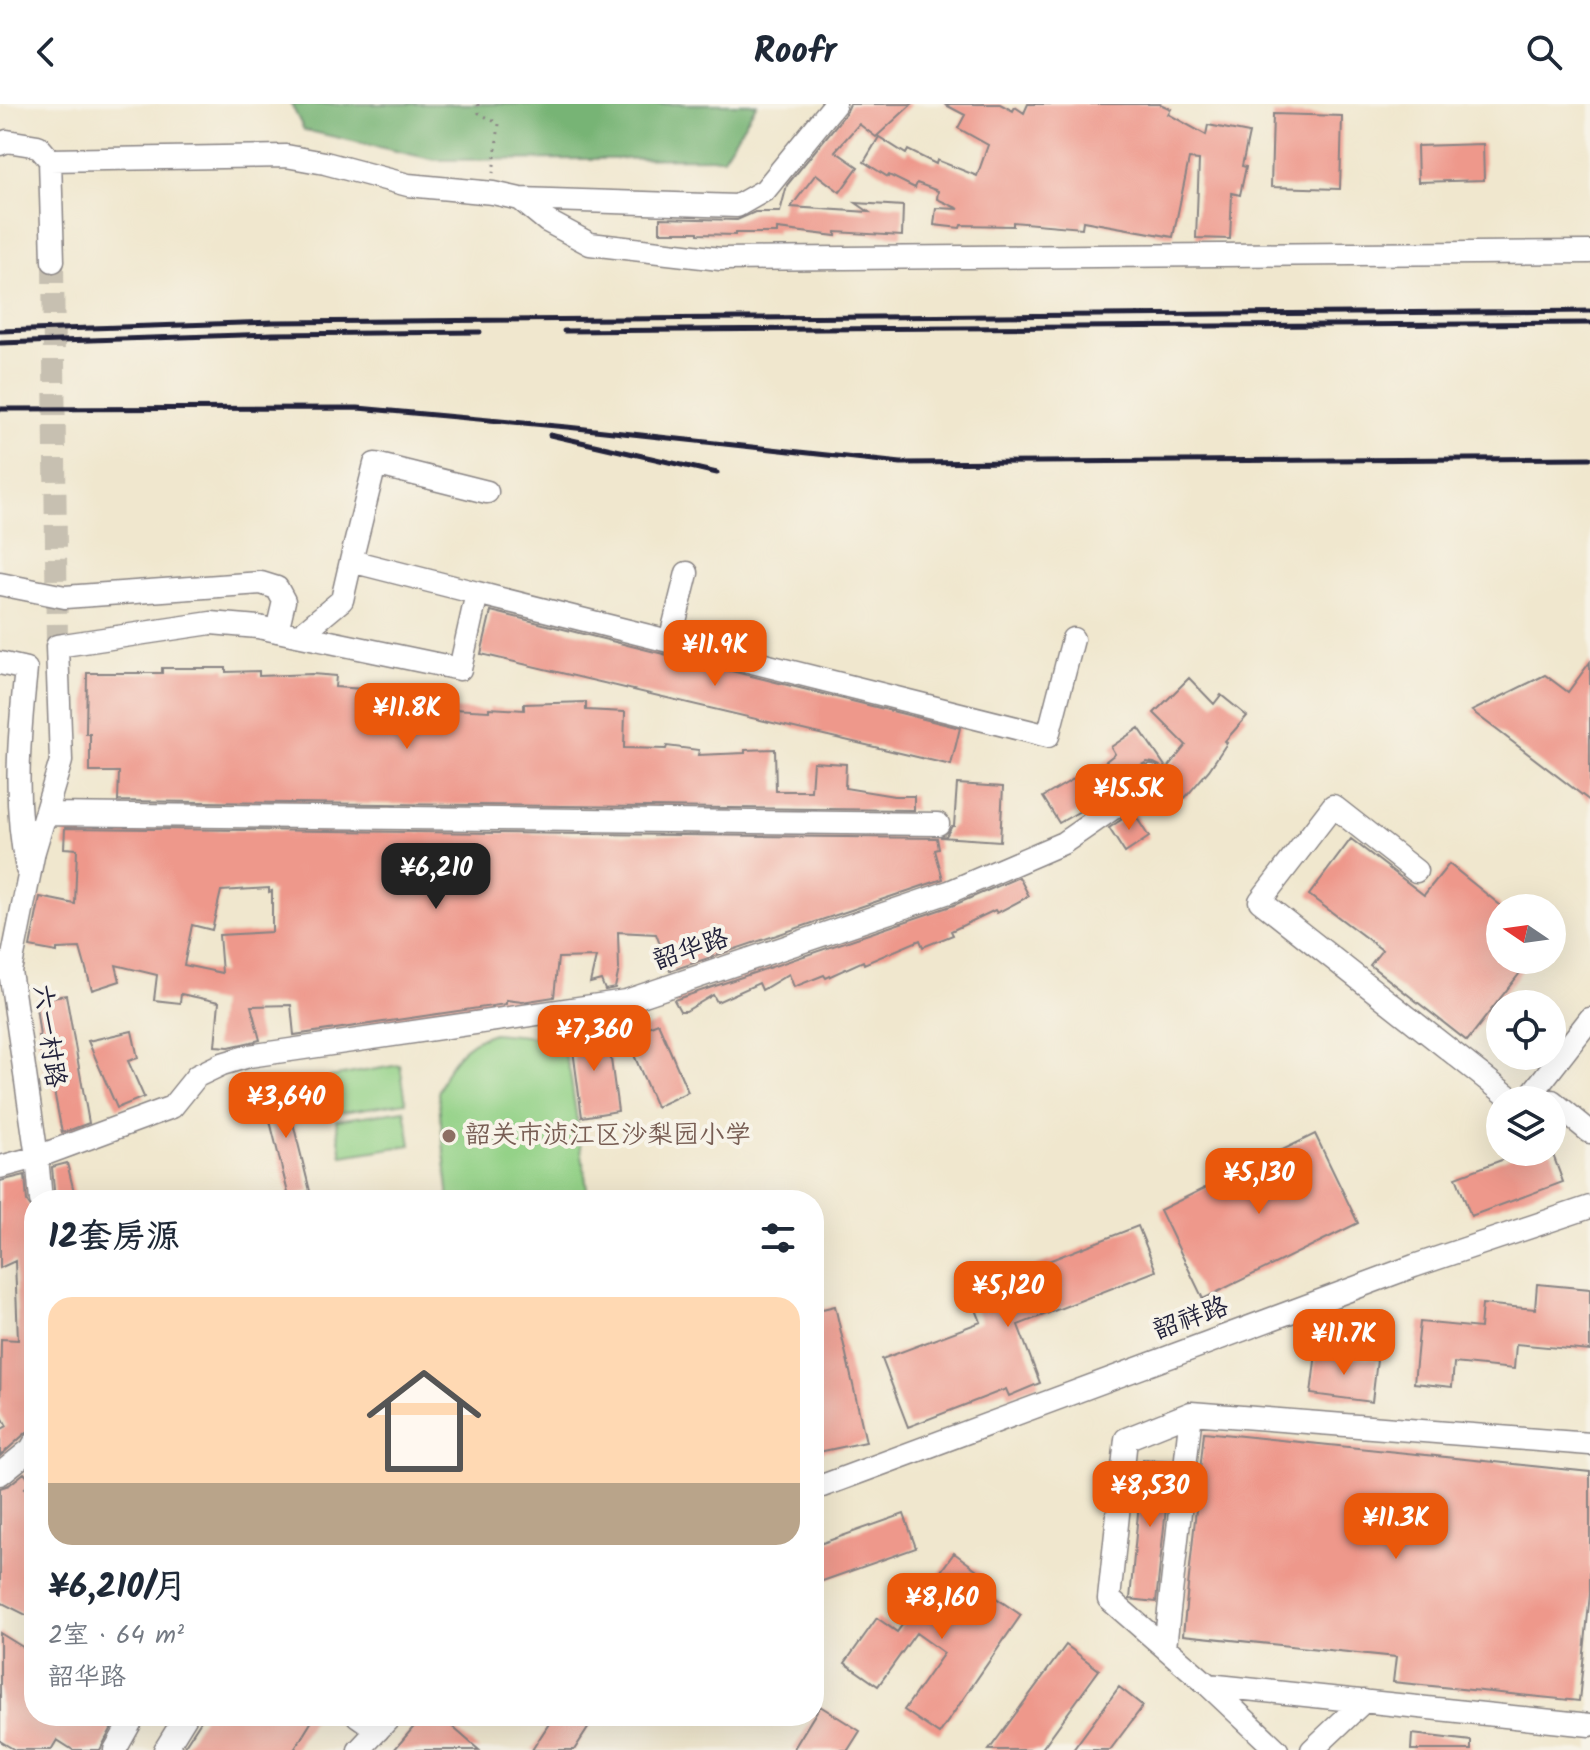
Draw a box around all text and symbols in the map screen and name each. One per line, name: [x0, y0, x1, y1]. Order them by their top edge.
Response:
text: Roofr: [753, 24, 837, 81]
icon: back: [24, 30, 68, 74]
icon: search: [1522, 30, 1566, 74]
pin: ¥11.9K: [650, 620, 780, 688]
text: ¥11.9K: [682, 625, 748, 667]
pin: ¥11.8K: [342, 683, 472, 751]
text: ¥11.8K: [373, 688, 441, 730]
pin: ¥15.5K: [1064, 764, 1194, 832]
text: ¥15.5K: [1093, 769, 1165, 811]
pin: ¥6,210: [371, 843, 501, 911]
text: ¥6,210: [399, 848, 473, 890]
north arrow: [1486, 894, 1566, 974]
map controls: [1486, 894, 1566, 1166]
street label: 韶华路: [647, 917, 735, 983]
street label: 六一村路: [20, 982, 76, 1090]
button: locate: [1486, 990, 1566, 1070]
pin: ¥7,360: [529, 1005, 659, 1073]
text: ¥7,360: [556, 1010, 632, 1052]
pin: ¥3,640: [221, 1072, 351, 1140]
text: ¥3,640: [247, 1077, 325, 1119]
button: layers: [1486, 1086, 1566, 1166]
place label: 韶关市浈江区沙梨园小学: [465, 1115, 751, 1157]
marker: 韶关市浈江区沙梨园小学: [440, 1127, 458, 1145]
pin: ¥5,130: [1194, 1148, 1324, 1216]
text: ¥5,130: [1223, 1153, 1295, 1195]
text: 12套房源: [48, 1211, 180, 1265]
icon: filters: [756, 1216, 800, 1260]
pin: ¥5,120: [943, 1261, 1073, 1329]
text: ¥5,120: [972, 1266, 1044, 1308]
street label: 韶祥路: [1147, 1286, 1235, 1352]
pin: ¥11.7K: [1279, 1309, 1409, 1377]
text: ¥11.7K: [1311, 1314, 1377, 1356]
icon: home: [352, 1349, 496, 1493]
pin: ¥8,530: [1085, 1461, 1215, 1529]
text: ¥8,530: [1111, 1466, 1189, 1508]
pin: ¥11.3K: [1331, 1493, 1461, 1561]
text: ¥11.3K: [1362, 1498, 1430, 1540]
text: ¥6,210/月: [48, 1561, 187, 1615]
pin: ¥8,160: [877, 1573, 1007, 1641]
text: ¥8,160: [905, 1578, 979, 1620]
text: 2室 · 64 m²: [48, 1615, 184, 1657]
text: 韶华路: [48, 1657, 126, 1699]

